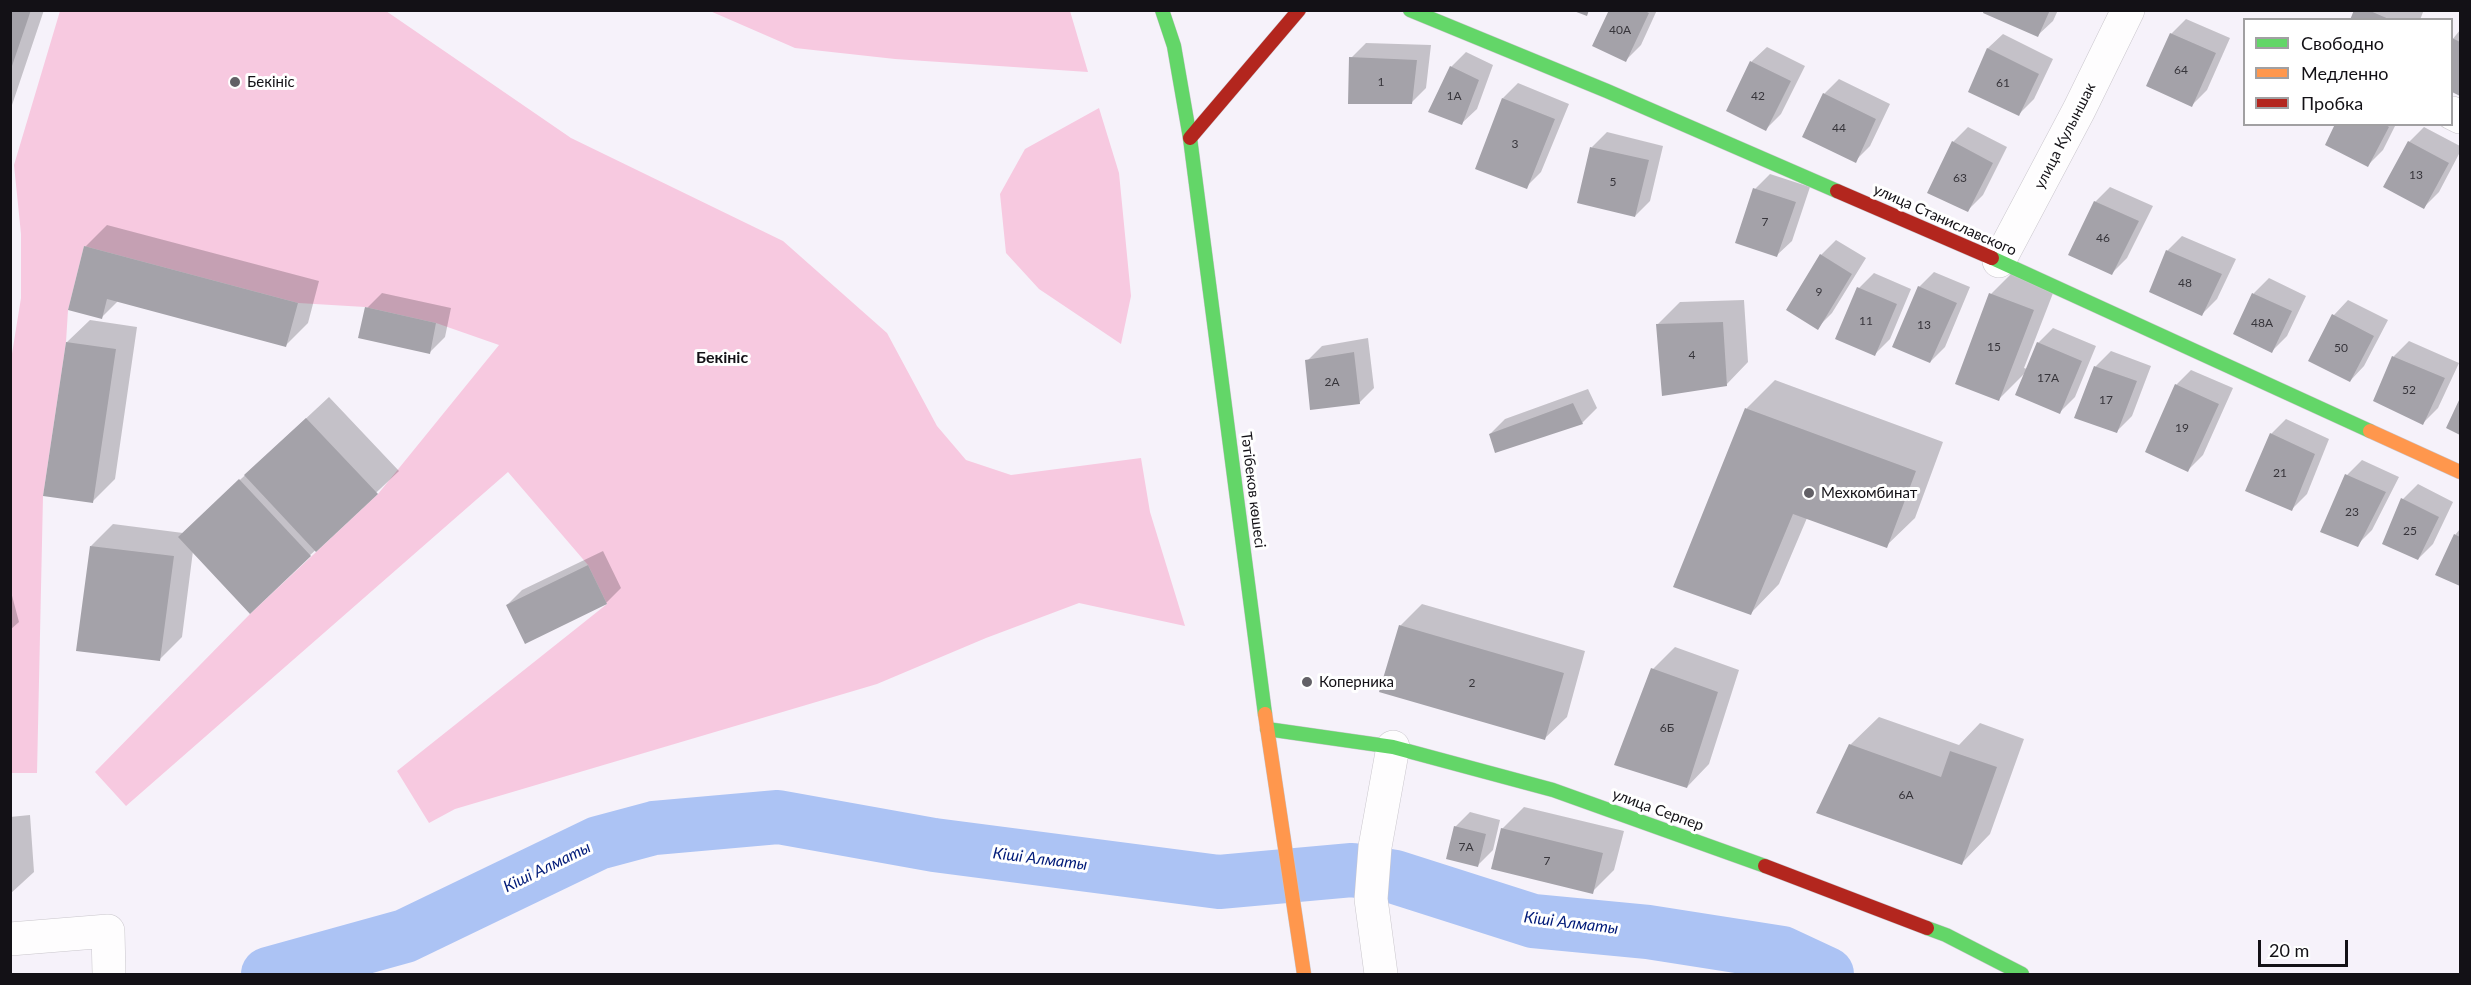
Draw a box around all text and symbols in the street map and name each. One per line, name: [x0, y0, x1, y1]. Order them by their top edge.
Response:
legend: [2243, 18, 2453, 126]
house number: 40А: [1609, 23, 1631, 37]
text: Свободно: [2301, 32, 2384, 54]
text: Медленно: [2301, 62, 2389, 84]
house number: 64: [2174, 63, 2188, 77]
place label: Бекініс: [247, 73, 295, 91]
marker: Бекініс: [228, 75, 242, 89]
house number: 1: [1378, 75, 1384, 89]
house number: 61: [1996, 76, 2010, 90]
street label: улица Кулыншак: [2030, 80, 2100, 192]
house number: 1А: [1446, 89, 1462, 103]
house number: 42: [1751, 89, 1765, 103]
text: Пробка: [2301, 92, 2363, 114]
house number: 44: [1832, 121, 1846, 135]
house number: 3: [1512, 137, 1518, 151]
house number: 13: [2409, 168, 2423, 182]
house number: 63: [1953, 171, 1967, 185]
house number: 5: [1610, 175, 1616, 189]
street label: улица Станиславского: [1871, 180, 2019, 260]
house number: 7: [1762, 215, 1768, 229]
house number: 46: [2096, 231, 2110, 245]
house number: 48: [2178, 276, 2192, 290]
house number: 9: [1816, 285, 1822, 299]
house number: 11: [1859, 314, 1873, 328]
house number: 48А: [2251, 316, 2273, 330]
house number: 13: [1917, 318, 1931, 332]
house number: 15: [1987, 340, 2001, 354]
house number: 50: [2334, 341, 2348, 355]
district label: Бекініс: [696, 348, 748, 368]
house number: 4: [1689, 348, 1695, 362]
house number: 17А: [2037, 371, 2059, 385]
house number: 2А: [1324, 375, 1340, 389]
house number: 52: [2402, 383, 2416, 397]
house number: 17: [2099, 393, 2113, 407]
house number: 19: [2175, 421, 2189, 435]
street label: Тәтібеков көшесі: [1237, 431, 1269, 549]
house number: 21: [2273, 466, 2287, 480]
place label: Мехкомбинат: [1821, 484, 1917, 502]
marker: Мехкомбинат: [1802, 486, 1816, 500]
house number: 23: [2345, 505, 2359, 519]
house number: 25: [2403, 524, 2417, 538]
place label: Коперника: [1319, 673, 1394, 691]
marker: Коперника: [1300, 675, 1314, 689]
house number: 2: [1469, 676, 1475, 690]
house number: 6Б: [1660, 721, 1674, 735]
street label: улица Серпер: [1610, 785, 1706, 835]
house number: 6А: [1898, 788, 1914, 802]
water label: Кіші Алматы: [500, 838, 594, 896]
house number: 7А: [1458, 840, 1474, 854]
water label: Кіші Алматы: [992, 844, 1088, 874]
house number: 7: [1544, 854, 1550, 868]
water label: Кіші Алматы: [1523, 908, 1619, 938]
scale bar: [2261, 928, 2351, 966]
text: 20 m: [2269, 939, 2309, 961]

